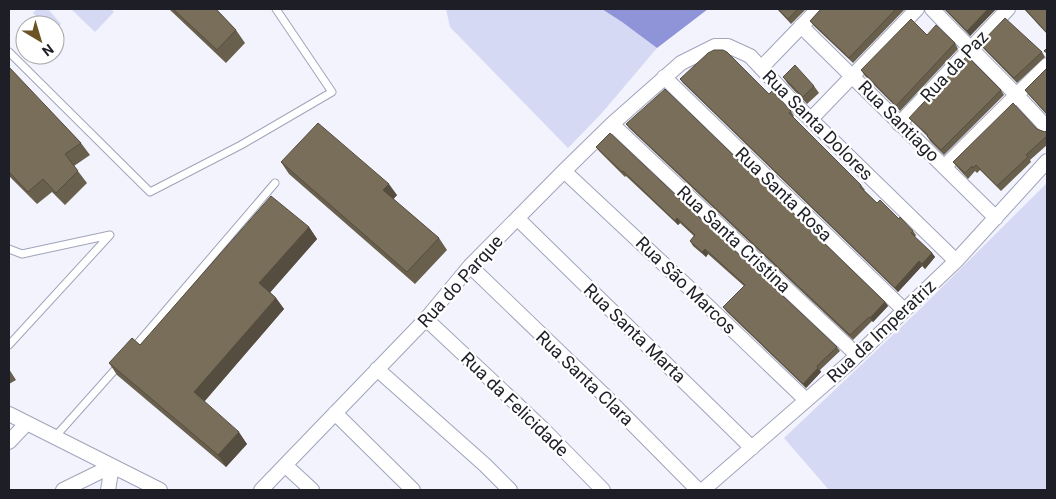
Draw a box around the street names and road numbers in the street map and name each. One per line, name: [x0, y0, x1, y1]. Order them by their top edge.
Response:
street label: Rua da Paz: [916, 26, 992, 106]
street label: Rua Santa Dolores: [758, 65, 878, 185]
street label: Rua Santiago: [854, 76, 944, 166]
street label: Rua Santa Rosa: [731, 143, 837, 245]
street label: Rua Santa Cristina: [673, 181, 795, 297]
street label: Rua do Parque: [413, 231, 507, 331]
street label: Rua São Marcos: [632, 232, 740, 338]
street label: Rua da Imperatriz: [822, 275, 940, 387]
street label: Rua Santa Marta: [580, 279, 690, 387]
street label: Rua Santa Clara: [532, 326, 638, 430]
street label: Rua da Felicidade: [457, 347, 573, 461]

